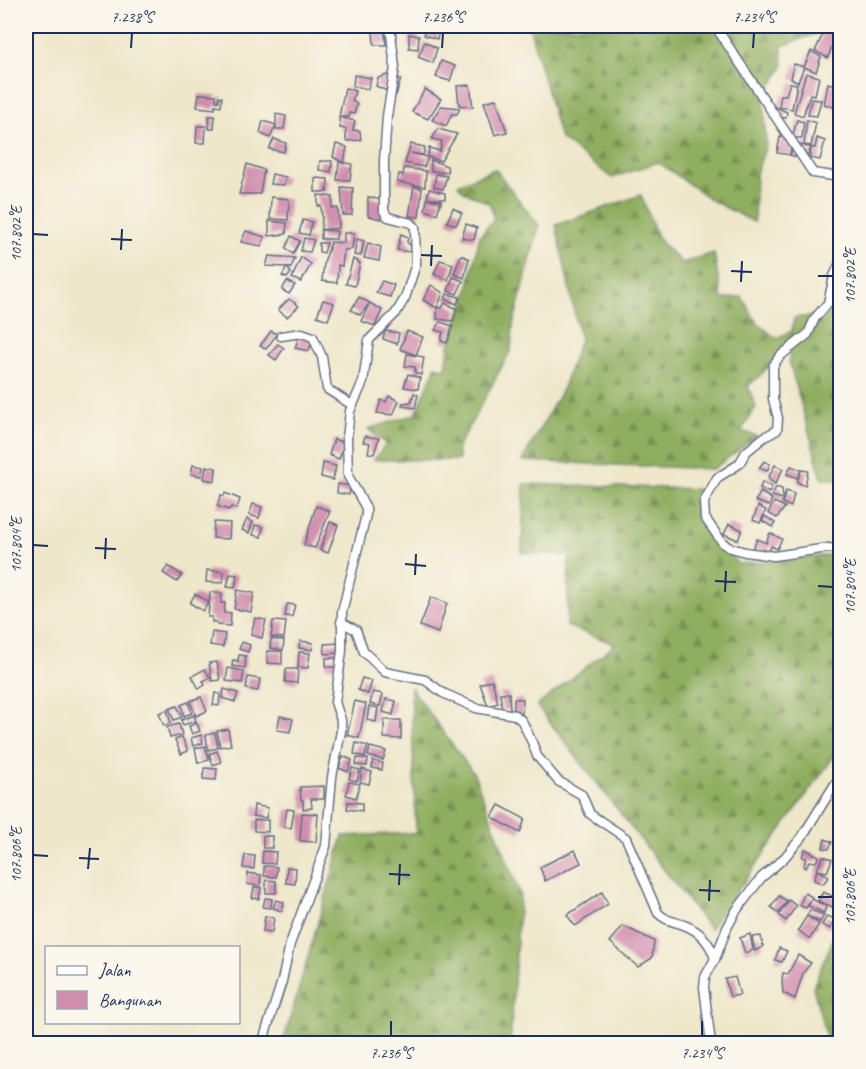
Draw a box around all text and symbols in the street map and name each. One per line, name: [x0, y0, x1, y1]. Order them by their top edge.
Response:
text: 7.238°S: [111, 8, 155, 27]
text: 7.236°S: [422, 8, 466, 27]
text: 7.234°S: [733, 8, 777, 27]
text: 107.802°E: [7, 204, 26, 262]
text: 107.802°E: [841, 246, 860, 304]
text: 107.804°E: [7, 515, 26, 573]
text: 107.804°E: [841, 557, 860, 615]
text: 107.806°E: [7, 825, 26, 883]
text: 107.806°E: [841, 867, 860, 925]
legend: [45, 946, 240, 1024]
text: Jalan: [98, 959, 131, 981]
text: Bangunan: [99, 989, 162, 1011]
text: 7.236°S: [370, 1044, 414, 1063]
text: 7.234°S: [681, 1044, 725, 1063]

